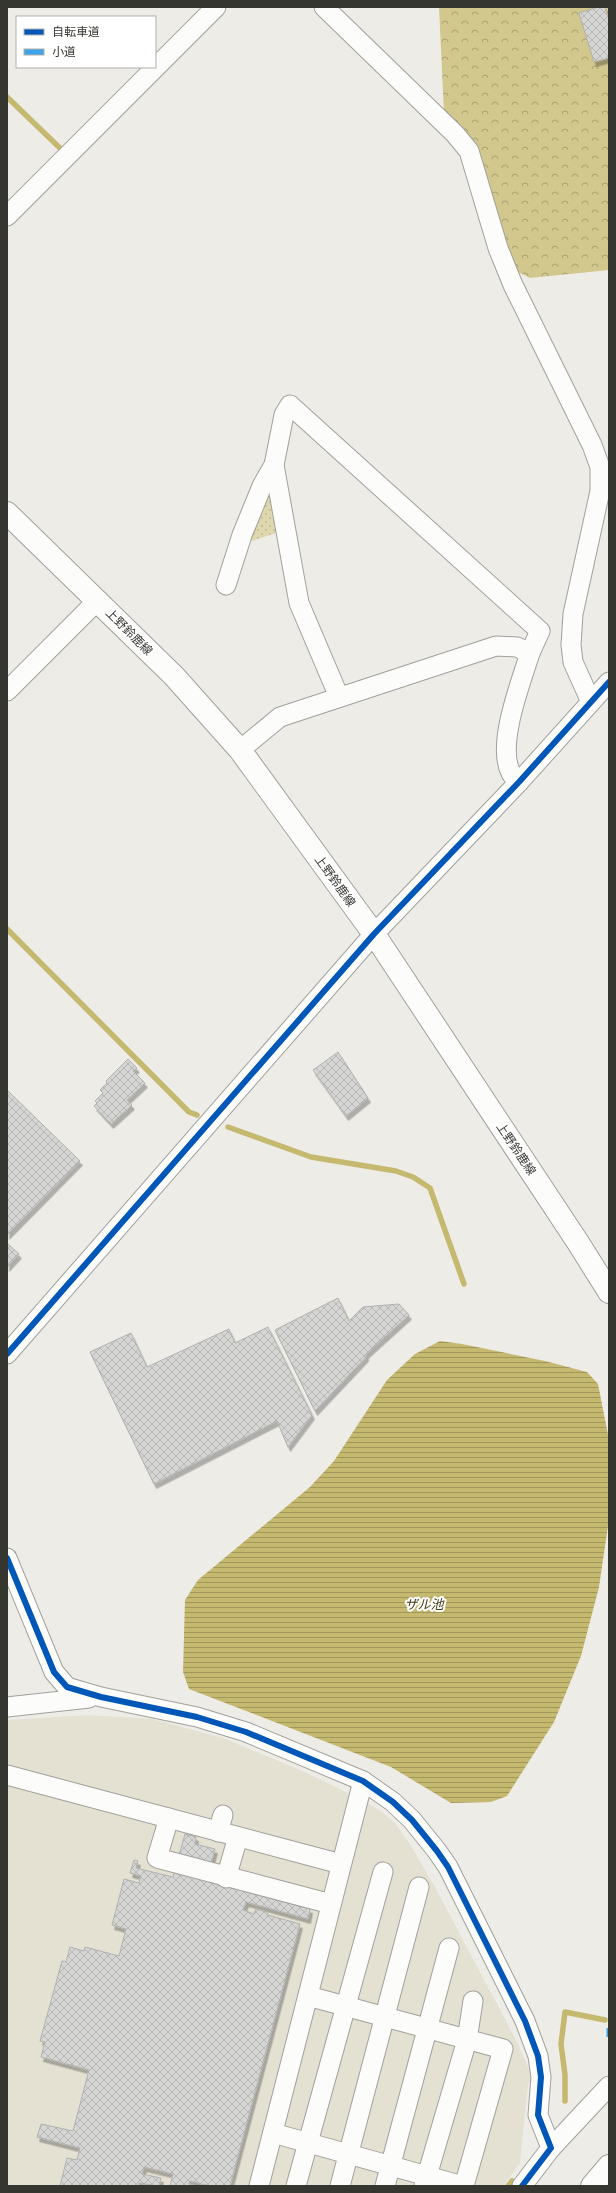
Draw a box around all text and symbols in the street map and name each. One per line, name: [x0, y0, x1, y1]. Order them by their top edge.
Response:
legend: [16, 16, 156, 68]
text: 自転車道: [52, 24, 100, 39]
text: 小道: [52, 44, 76, 59]
street label: 上野鈴鹿線: [103, 605, 156, 658]
street label: 上野鈴鹿線: [312, 852, 359, 909]
street label: 上野鈴鹿線: [493, 1120, 539, 1178]
water label: ザル池: [404, 1596, 445, 1613]

